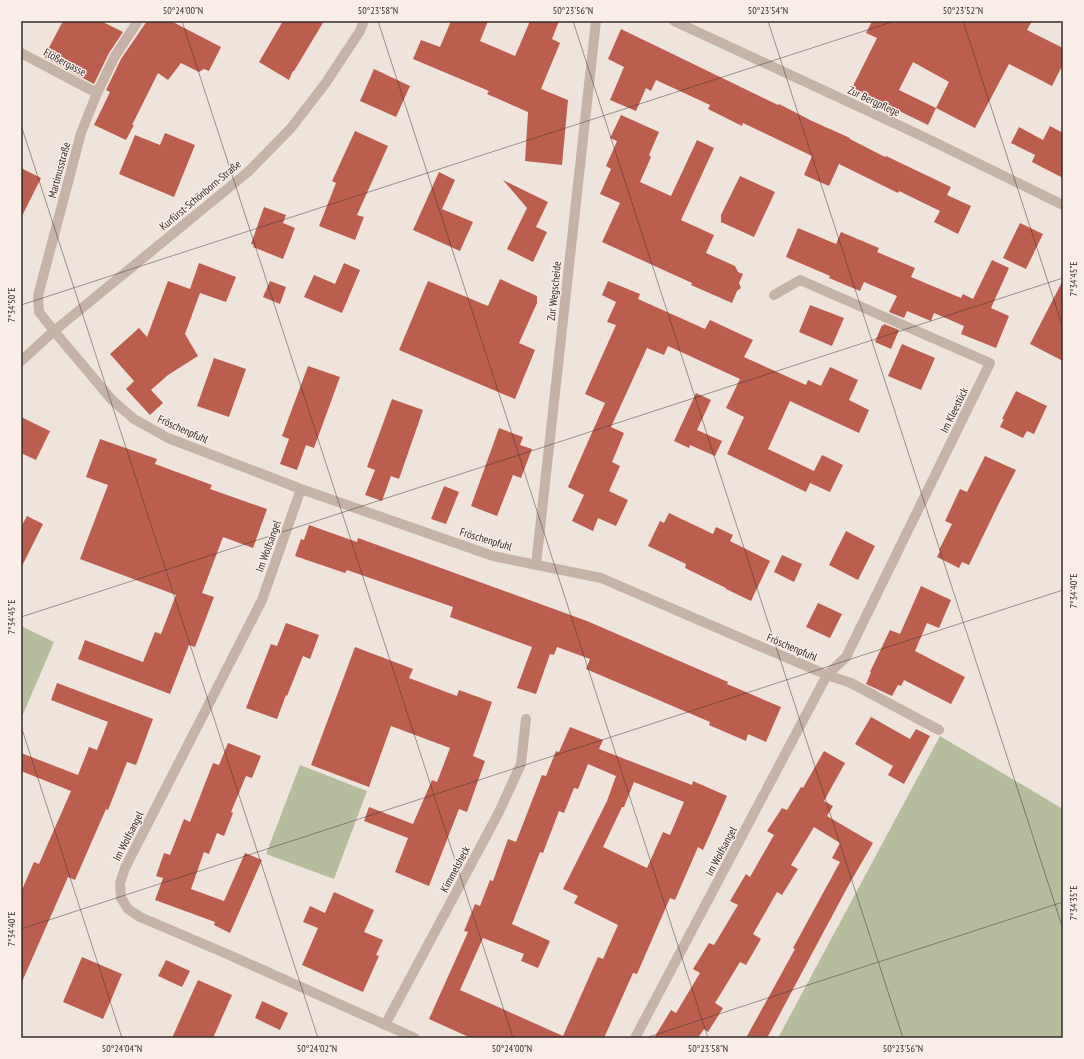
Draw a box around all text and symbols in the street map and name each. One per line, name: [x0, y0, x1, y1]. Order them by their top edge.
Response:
text: 50°24'00"N: [163, 4, 203, 17]
text: 50°23'58"N: [358, 4, 398, 17]
text: 50°23'56"N: [553, 4, 593, 17]
text: 50°23'54"N: [748, 4, 788, 17]
text: 50°23'52"N: [943, 4, 983, 17]
street label: Flößergasse: [41, 45, 89, 79]
street label: Zur Bergpflege: [846, 83, 903, 119]
street label: Martinusstraße: [45, 140, 73, 200]
street label: Kurfürst-Schönborn-Straße: [156, 157, 244, 233]
street label: Zur Wegscheide: [544, 260, 564, 321]
text: 7°34'45"E: [1067, 262, 1080, 296]
text: 7°34'50"E: [5, 288, 18, 322]
street label: Im Kleestück: [937, 384, 971, 435]
street label: Fröschenpfuhl: [156, 412, 211, 447]
street label: Im Wolfsangel: [252, 518, 284, 574]
street label: Fröschenpfuhl: [458, 524, 514, 554]
text: 7°34'40"E: [1067, 574, 1080, 608]
text: 7°34'45"E: [5, 600, 18, 634]
street label: Fröschenpfuhl: [764, 630, 820, 664]
street label: Im Wolfsangel: [110, 808, 147, 863]
street label: Im Wolfsangel: [702, 824, 740, 878]
street label: Kimmelsheck: [437, 843, 473, 895]
text: 7°34'35"E: [1067, 886, 1080, 920]
text: 7°34'40"E: [5, 912, 18, 946]
text: 50°24'04"N: [102, 1042, 142, 1055]
text: 50°24'02"N: [297, 1042, 337, 1055]
text: 50°24'00"N: [492, 1042, 532, 1055]
text: 50°23'58"N: [688, 1042, 728, 1055]
text: 50°23'56"N: [883, 1042, 923, 1055]

